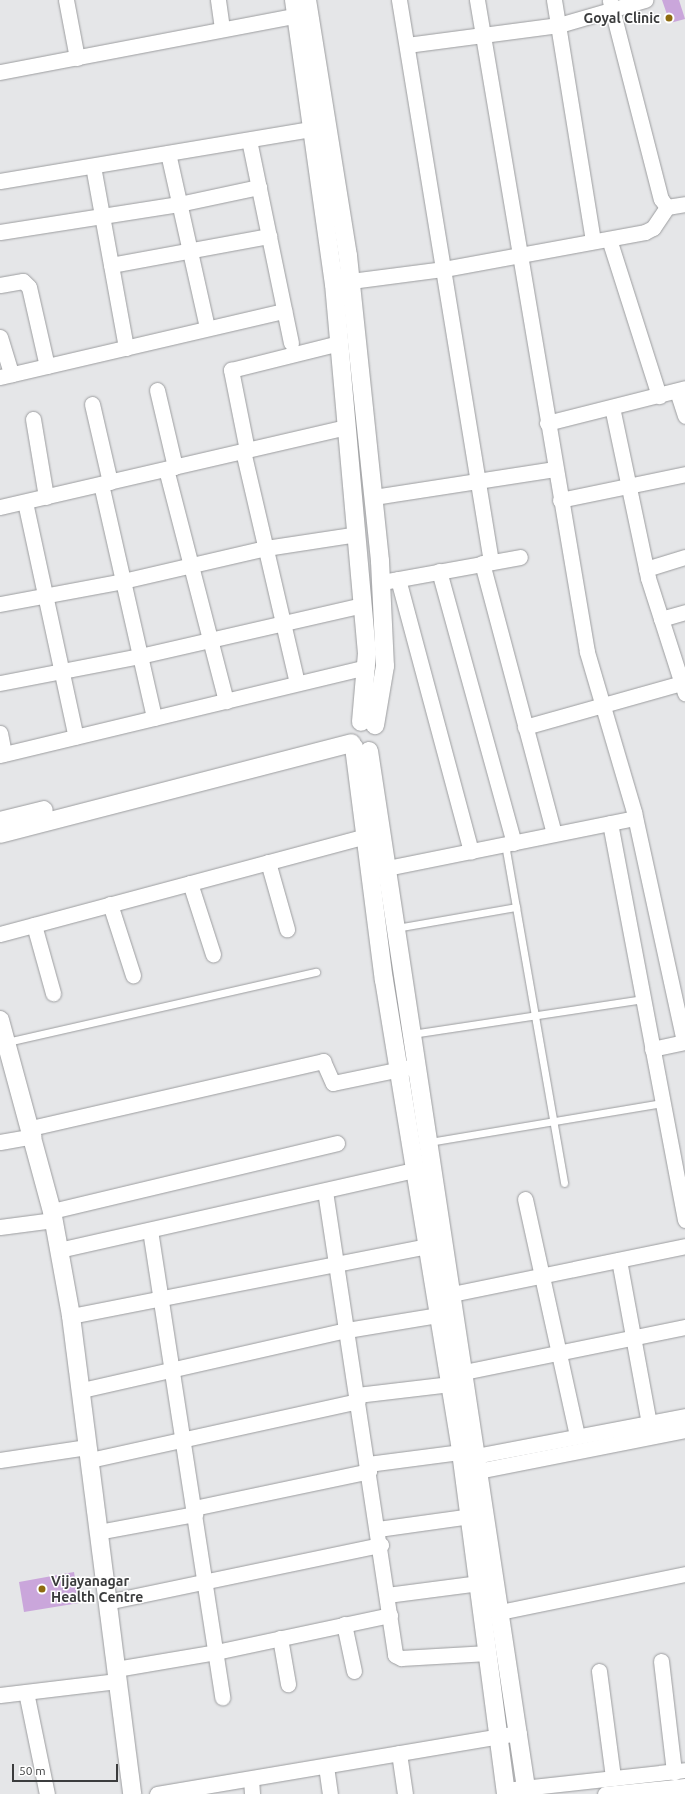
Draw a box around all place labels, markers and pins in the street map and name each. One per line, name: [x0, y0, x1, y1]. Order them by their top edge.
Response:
place label: Goyal Clinic: [584, 10, 660, 26]
marker: Goyal Clinic: [663, 12, 675, 24]
place label: Vijayanagar Health Centre: [51, 1573, 143, 1606]
marker: Vijayanagar Health Centre: [36, 1583, 48, 1595]

